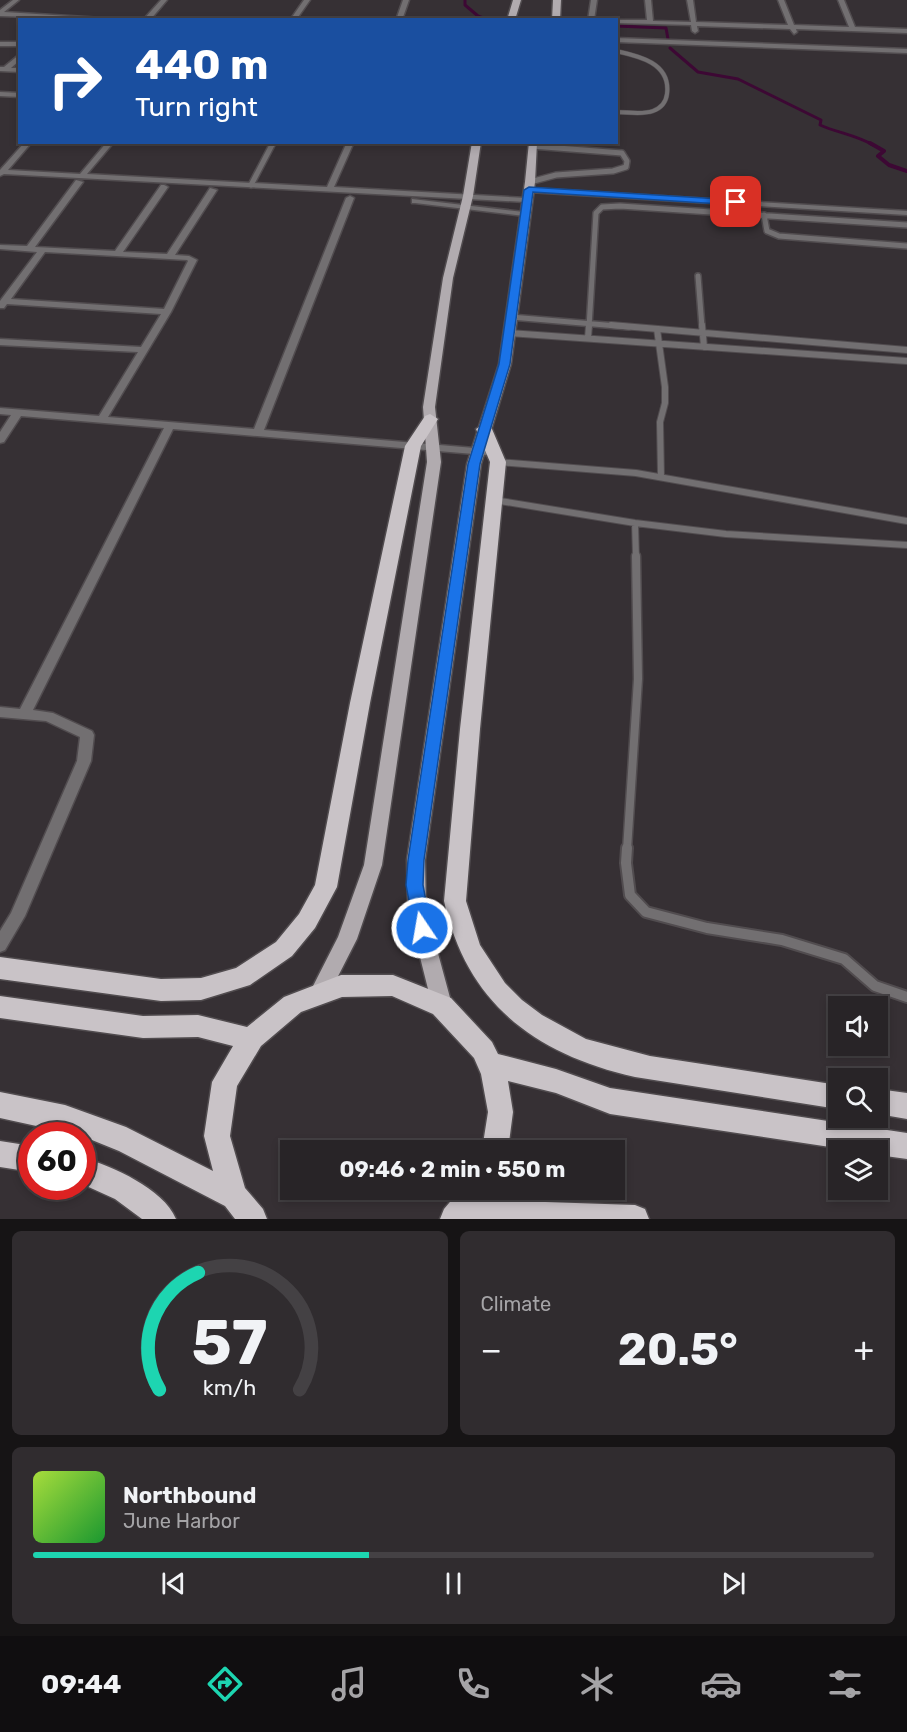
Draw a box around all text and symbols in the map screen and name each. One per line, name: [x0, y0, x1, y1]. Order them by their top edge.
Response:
text: 440 m: [135, 40, 268, 90]
icon: right: [36, 42, 114, 120]
text: Turn right: [135, 91, 258, 123]
pin: [710, 176, 761, 227]
icon: arrive: [719, 185, 752, 218]
position arrow: [390, 896, 454, 960]
map controls: [828, 996, 888, 1200]
button: sound: [828, 996, 888, 1056]
button: search: [828, 1068, 888, 1128]
speed limit sign: 60: [18, 1122, 96, 1200]
button: layers: [828, 1140, 888, 1200]
text: 09:46 · 2 min · 550 m: [340, 1156, 565, 1183]
text: Climate: [481, 1292, 551, 1316]
text: 57: [192, 1306, 268, 1380]
text: 20.5°: [618, 1323, 738, 1376]
text: −: [481, 1330, 502, 1369]
text: +: [853, 1330, 874, 1369]
text: km/h: [203, 1375, 257, 1400]
text: Northbound: [123, 1482, 256, 1509]
text: June Harbor: [123, 1509, 240, 1533]
icon: previous: [157, 1567, 190, 1600]
icon: pause: [437, 1567, 470, 1600]
icon: next: [717, 1567, 750, 1600]
icon: directions: [204, 1663, 246, 1705]
icon: music: [328, 1663, 370, 1705]
icon: phone: [452, 1663, 494, 1705]
icon: climate: [576, 1663, 618, 1705]
icon: car: [700, 1663, 742, 1705]
icon: filters: [824, 1663, 866, 1705]
text: 09:44: [41, 1668, 121, 1700]

